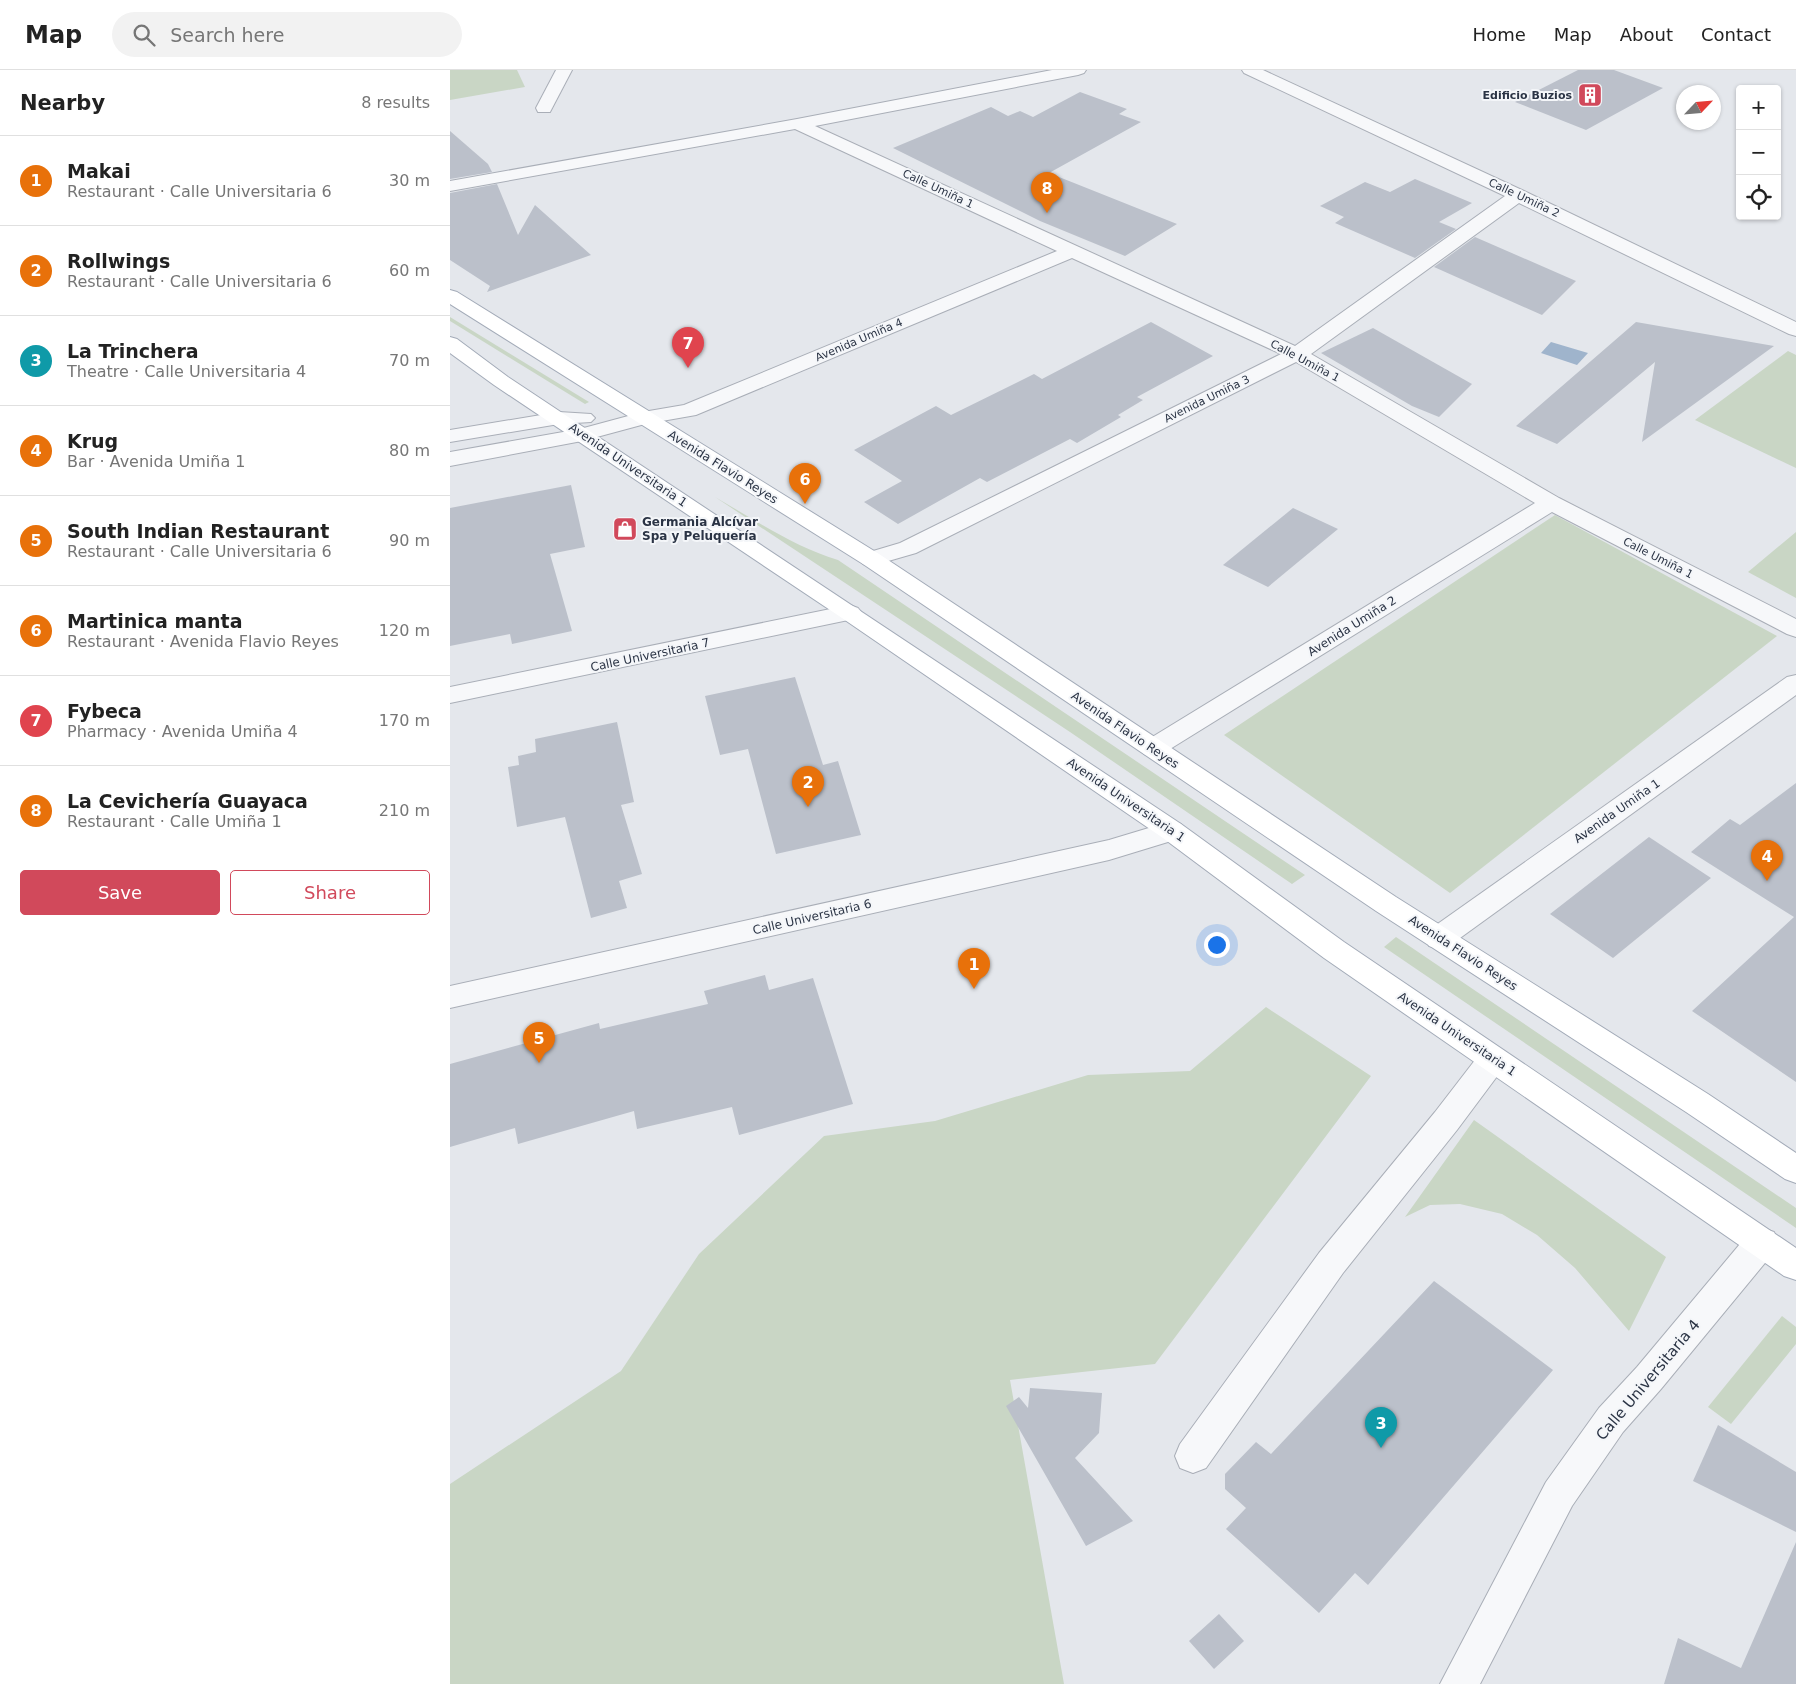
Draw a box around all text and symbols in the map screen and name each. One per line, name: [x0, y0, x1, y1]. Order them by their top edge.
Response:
search box: [112, 12, 462, 57]
text: Map: [25, 21, 82, 49]
icon: search: [130, 21, 158, 49]
text: Search here: [170, 24, 284, 46]
text: Home: [1473, 24, 1526, 45]
text: Map: [1554, 24, 1592, 45]
text: About: [1620, 24, 1673, 45]
text: Contact: [1701, 24, 1771, 45]
building icon: Edificio Buzios: [1577, 82, 1603, 108]
north arrow: [1676, 85, 1721, 130]
map controls: [1736, 85, 1781, 220]
button: +: [1736, 85, 1781, 130]
place label: Edificio Buzios: [1483, 89, 1572, 102]
text: Nearby: [20, 91, 105, 115]
text: 8 results: [361, 93, 430, 112]
button: −: [1736, 130, 1781, 175]
text: Makai: [67, 160, 131, 182]
street label: Calle Umiña 1: [900, 167, 976, 211]
text: 1: [30, 171, 42, 190]
text: 30 m: [389, 171, 430, 190]
pin: 8: [1031, 172, 1063, 213]
button: locate: [1736, 175, 1781, 220]
street label: Calle Umiña 2: [1486, 176, 1562, 220]
text: Restaurant · Calle Universitaria 6: [67, 182, 332, 201]
text: Rollwings: [67, 250, 170, 272]
text: 2: [30, 261, 42, 280]
text: 60 m: [389, 261, 430, 280]
text: Restaurant · Calle Universitaria 6: [67, 272, 332, 291]
street label: Avenida Umiña 4: [813, 316, 905, 364]
pin: 7: [672, 327, 704, 368]
street label: Calle Umiña 1: [1268, 337, 1342, 385]
text: La Trinchera: [67, 340, 199, 362]
text: 3: [30, 351, 42, 370]
text: 70 m: [389, 351, 430, 370]
text: Theatre · Calle Universitaria 4: [67, 362, 306, 381]
street label: Avenida Umiña 3: [1162, 373, 1252, 425]
street label: Avenida Universitaria 1: [566, 420, 690, 510]
street label: Avenida Flavio Reyes: [666, 427, 780, 507]
text: Krug: [67, 430, 118, 452]
text: 4: [30, 441, 42, 460]
text: 80 m: [389, 441, 430, 460]
text: Bar · Avenida Umiña 1: [67, 452, 246, 471]
pin: 6: [789, 463, 821, 504]
place label: Germania Alcívar Spa y Peluquería: [642, 515, 758, 543]
shop icon: Germania Alcívar Spa y Peluquería: [612, 516, 638, 542]
text: South Indian Restaurant: [67, 520, 329, 542]
text: 5: [30, 531, 42, 550]
text: 90 m: [389, 531, 430, 550]
street label: Calle Umiña 1: [1621, 535, 1695, 581]
text: Restaurant · Calle Universitaria 6: [67, 542, 332, 561]
street label: Avenida Umiña 2: [1305, 593, 1399, 659]
text: Martinica manta: [67, 610, 242, 632]
text: 6: [30, 621, 42, 640]
text: 120 m: [379, 621, 430, 640]
text: Restaurant · Avenida Flavio Reyes: [67, 632, 339, 651]
street label: Calle Universitaria 7: [589, 636, 711, 674]
street label: Avenida Flavio Reyes: [1069, 689, 1181, 771]
text: Fybeca: [67, 700, 142, 722]
text: 7: [30, 711, 42, 730]
text: 170 m: [379, 711, 430, 730]
text: Pharmacy · Avenida Umiña 4: [67, 722, 298, 741]
street label: Avenida Universitaria 1: [1064, 755, 1188, 845]
pin: 2: [792, 766, 824, 807]
street label: Avenida Umiña 1: [1571, 776, 1663, 846]
text: La Cevichería Guayaca: [67, 790, 308, 812]
text: 8: [30, 801, 42, 820]
text: 210 m: [379, 801, 430, 820]
text: Restaurant · Calle Umiña 1: [67, 812, 282, 831]
pin: 4: [1751, 840, 1783, 881]
button: Save: [20, 870, 220, 915]
button: Share: [230, 870, 430, 915]
street label: Calle Universitaria 6: [751, 897, 873, 937]
street label: Avenida Flavio Reyes: [1406, 913, 1520, 993]
your location: [1204, 932, 1230, 958]
pin: 1: [958, 948, 990, 989]
street label: Avenida Universitaria 1: [1395, 989, 1519, 1079]
pin: 5: [523, 1022, 555, 1063]
street label: Calle Universitaria 4: [1592, 1316, 1704, 1444]
pin: 3: [1365, 1407, 1397, 1448]

